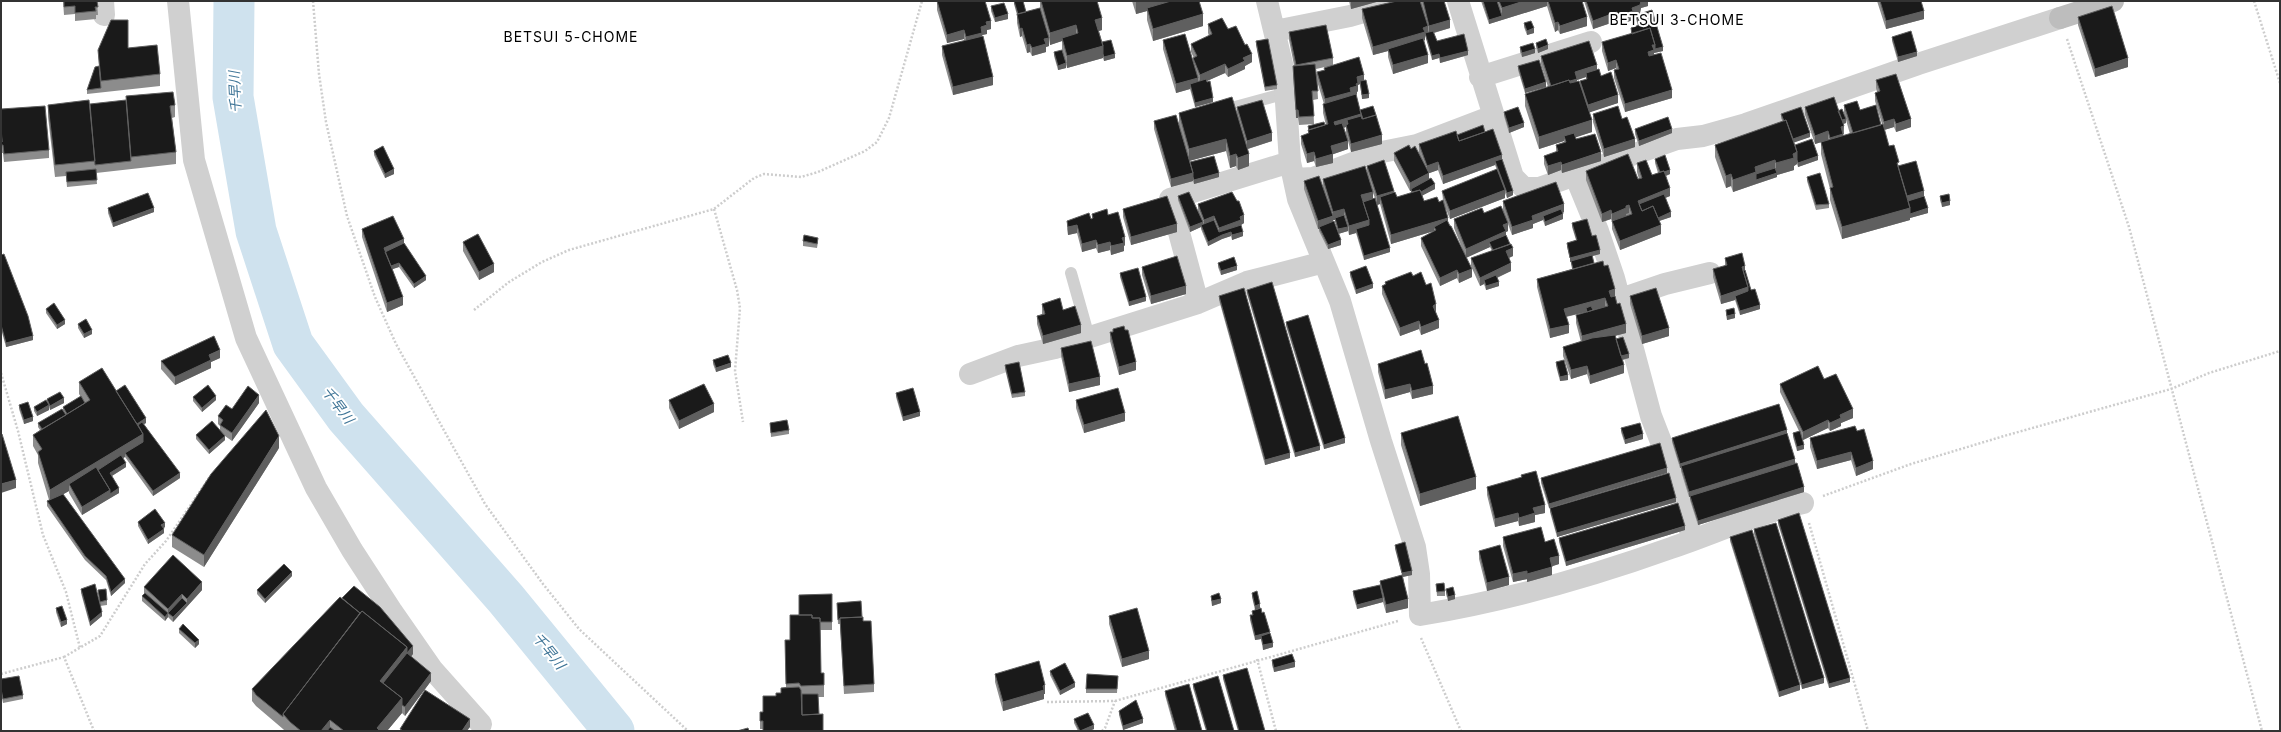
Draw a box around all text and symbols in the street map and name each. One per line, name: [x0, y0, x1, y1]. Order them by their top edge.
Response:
district label: BETSUI 3-CHOME: [1609, 11, 1745, 28]
district label: BETSUI 5-CHOME: [503, 28, 639, 45]
water label: 千早川: [225, 69, 244, 113]
water label: 千早川: [319, 383, 359, 428]
water label: 千早川: [530, 629, 570, 674]

